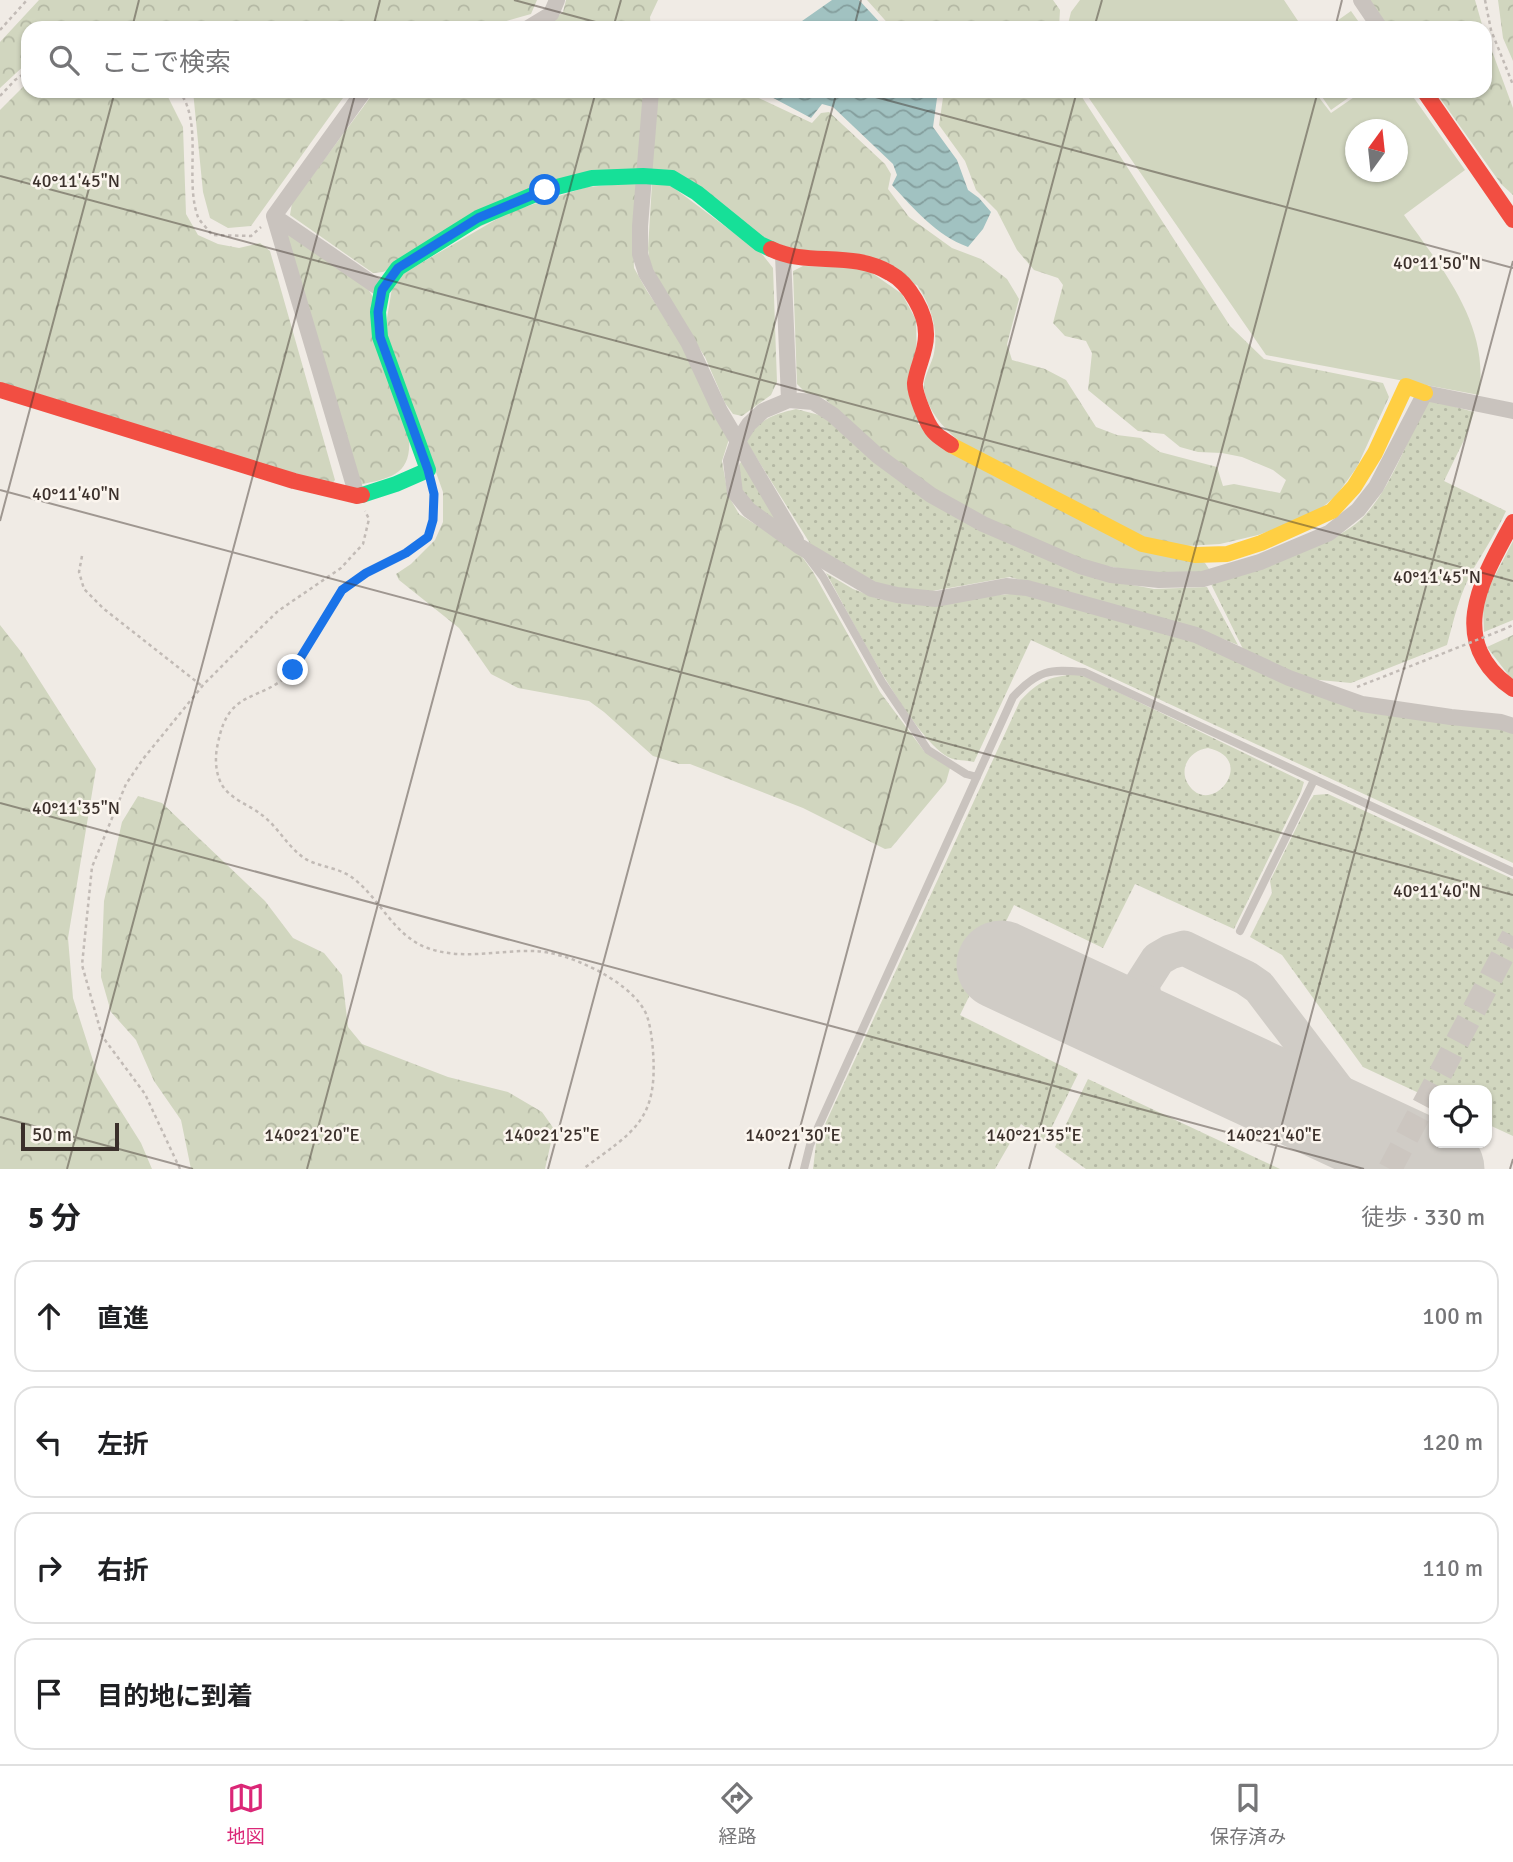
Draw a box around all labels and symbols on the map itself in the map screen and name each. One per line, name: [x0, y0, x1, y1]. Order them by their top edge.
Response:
north arrow: [1345, 119, 1408, 182]
text: 40°11'45"N: [32, 170, 120, 192]
route start: [529, 174, 560, 205]
text: 40°11'50"N: [1393, 252, 1481, 274]
text: 40°11'40"N: [32, 483, 120, 505]
text: 40°11'45"N: [1393, 566, 1481, 588]
route end: [277, 654, 308, 685]
text: 40°11'35"N: [32, 797, 120, 819]
text: 40°11'40"N: [1393, 880, 1481, 902]
scale bar: [21, 1120, 119, 1152]
text: 140°21'20"E: [264, 1124, 360, 1146]
text: 140°21'25"E: [504, 1124, 600, 1146]
text: 140°21'30"E: [745, 1124, 841, 1146]
text: 140°21'35"E: [986, 1124, 1082, 1146]
text: 140°21'40"E: [1226, 1124, 1322, 1146]

